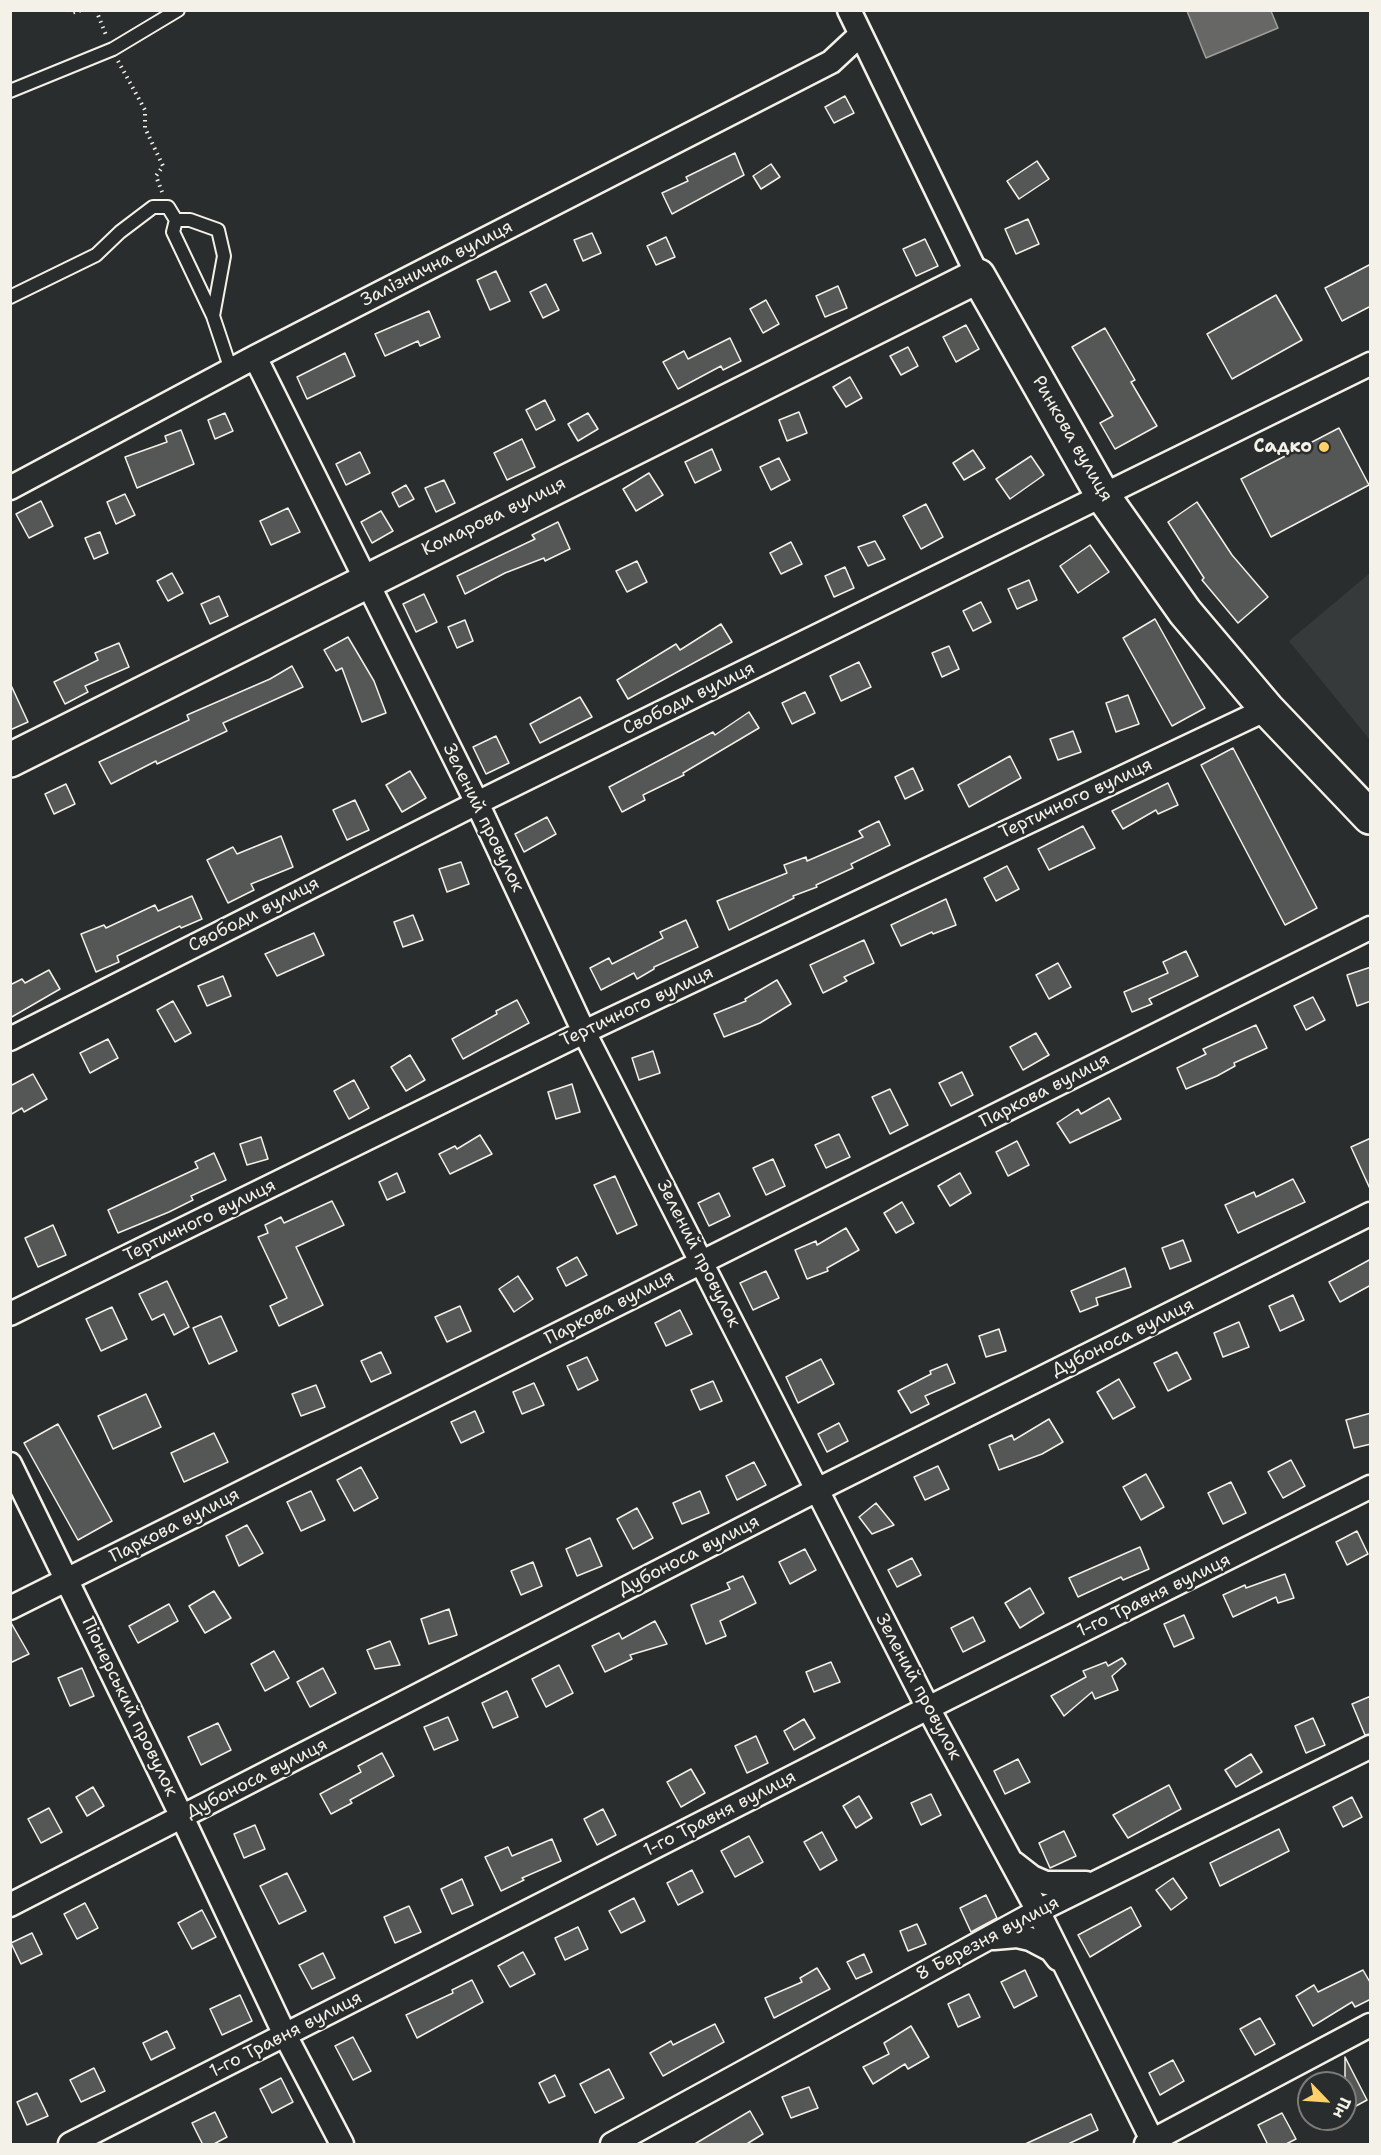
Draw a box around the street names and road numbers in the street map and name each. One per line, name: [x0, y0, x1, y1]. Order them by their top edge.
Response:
street label: Залізнична вулиця: [357, 216, 517, 312]
street label: Ринкова вулиця: [1027, 372, 1117, 506]
street label: Комарова вулиця: [419, 473, 569, 561]
street label: Свободи вулиця: [620, 658, 758, 740]
street label: Зелений провулок: [438, 740, 528, 896]
street label: Тертичного вулиця: [996, 754, 1156, 844]
street label: Свободи вулиця: [185, 873, 323, 957]
street label: Тертичного вулиця: [557, 962, 717, 1052]
street label: Паркова вулиця: [977, 1049, 1113, 1133]
street label: Тертичного вулиця: [121, 1175, 279, 1267]
street label: Зелений провулок: [651, 1177, 745, 1331]
street label: Паркова вулиця: [542, 1266, 678, 1350]
street label: Дубоноса вулиця: [1048, 1294, 1198, 1382]
street label: Паркова вулиця: [107, 1484, 243, 1568]
street label: Дубоноса вулиця: [615, 1511, 763, 1601]
street label: 1-го Травня вулиця: [1074, 1549, 1234, 1643]
street label: Зелений провулок: [870, 1610, 966, 1764]
street label: Піонерський провулок: [76, 1614, 182, 1800]
street label: Дубоноса вулиця: [183, 1734, 331, 1824]
street label: 1-го Травня вулиця: [640, 1766, 800, 1862]
street label: 8 Березня вулиця: [913, 1892, 1063, 1986]
street label: 1-го Травня вулиця: [206, 1987, 366, 2083]

